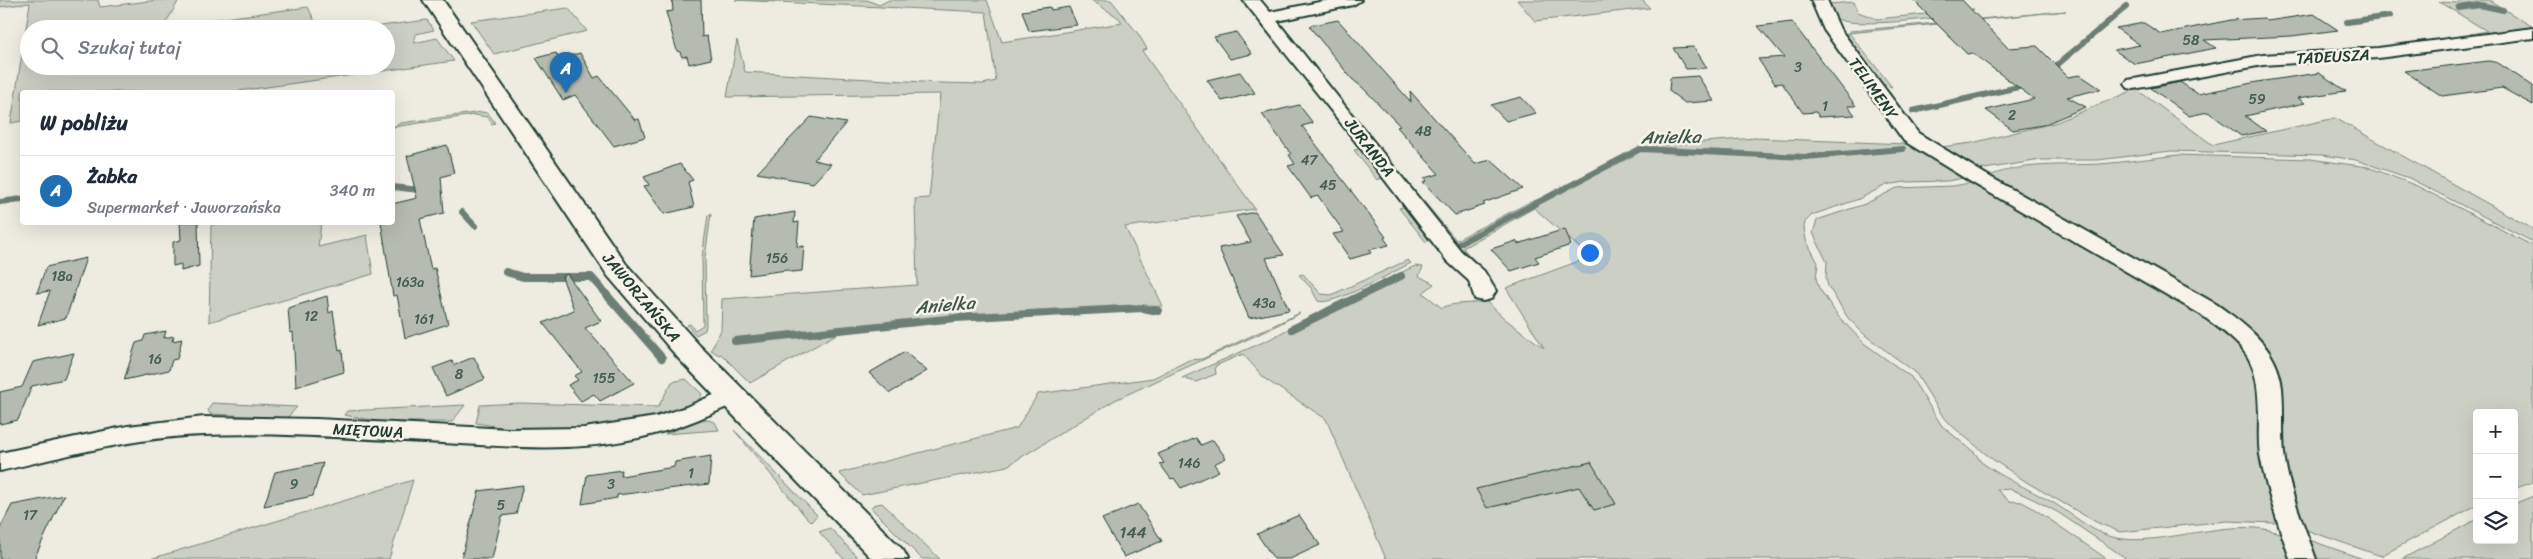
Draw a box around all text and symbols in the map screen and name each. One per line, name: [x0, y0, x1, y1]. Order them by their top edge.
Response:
search box: [20, 20, 395, 75]
house number: 58: [2183, 28, 2200, 53]
text: Szukaj tutaj: [78, 31, 181, 64]
icon: search: [38, 34, 66, 62]
street label: TADEUSZA: [2295, 40, 2371, 73]
street label: TELIMENY: [1841, 51, 1907, 127]
pin: A: [550, 52, 582, 93]
house number: 3: [1794, 55, 1802, 80]
house number: 59: [2248, 87, 2266, 112]
house number: 1: [1822, 94, 1828, 119]
house number: 2: [2008, 103, 2016, 128]
text: W pobliżu: [40, 104, 128, 142]
street label: JURANDA: [1336, 110, 1402, 184]
house number: 48: [1414, 119, 1432, 144]
water label: Anielka: [1640, 120, 1703, 154]
house number: 47: [1301, 148, 1318, 173]
text: Żabka: [87, 160, 137, 193]
house number: 45: [1319, 173, 1337, 198]
text: A: [51, 176, 61, 205]
text: 340 m: [330, 176, 375, 205]
text: Supermarket · Jaworzańska: [87, 193, 281, 222]
your location: [1577, 240, 1603, 266]
street label: JAWORZAŃSKA: [594, 245, 688, 349]
house number: 156: [766, 246, 788, 271]
house number: 18a: [51, 264, 73, 289]
house number: 163a: [396, 270, 424, 295]
water label: Anielka: [913, 286, 978, 324]
house number: 43a: [1252, 291, 1276, 316]
house number: 12: [304, 304, 318, 329]
house number: 161: [414, 307, 434, 332]
house number: 16: [148, 347, 162, 372]
house number: 8: [455, 362, 464, 387]
house number: 155: [592, 366, 616, 391]
map controls: [2473, 409, 2518, 544]
button: +: [2473, 409, 2518, 454]
street label: MIĘTOWA: [332, 414, 404, 447]
house number: 146: [1178, 451, 1200, 476]
button: −: [2473, 454, 2518, 499]
house number: 1: [688, 461, 694, 486]
house number: 9: [290, 472, 299, 497]
house number: 3: [607, 472, 615, 497]
house number: 5: [497, 493, 506, 518]
button: layers: [2473, 499, 2518, 544]
house number: 17: [23, 503, 38, 528]
house number: 144: [1120, 518, 1146, 547]

